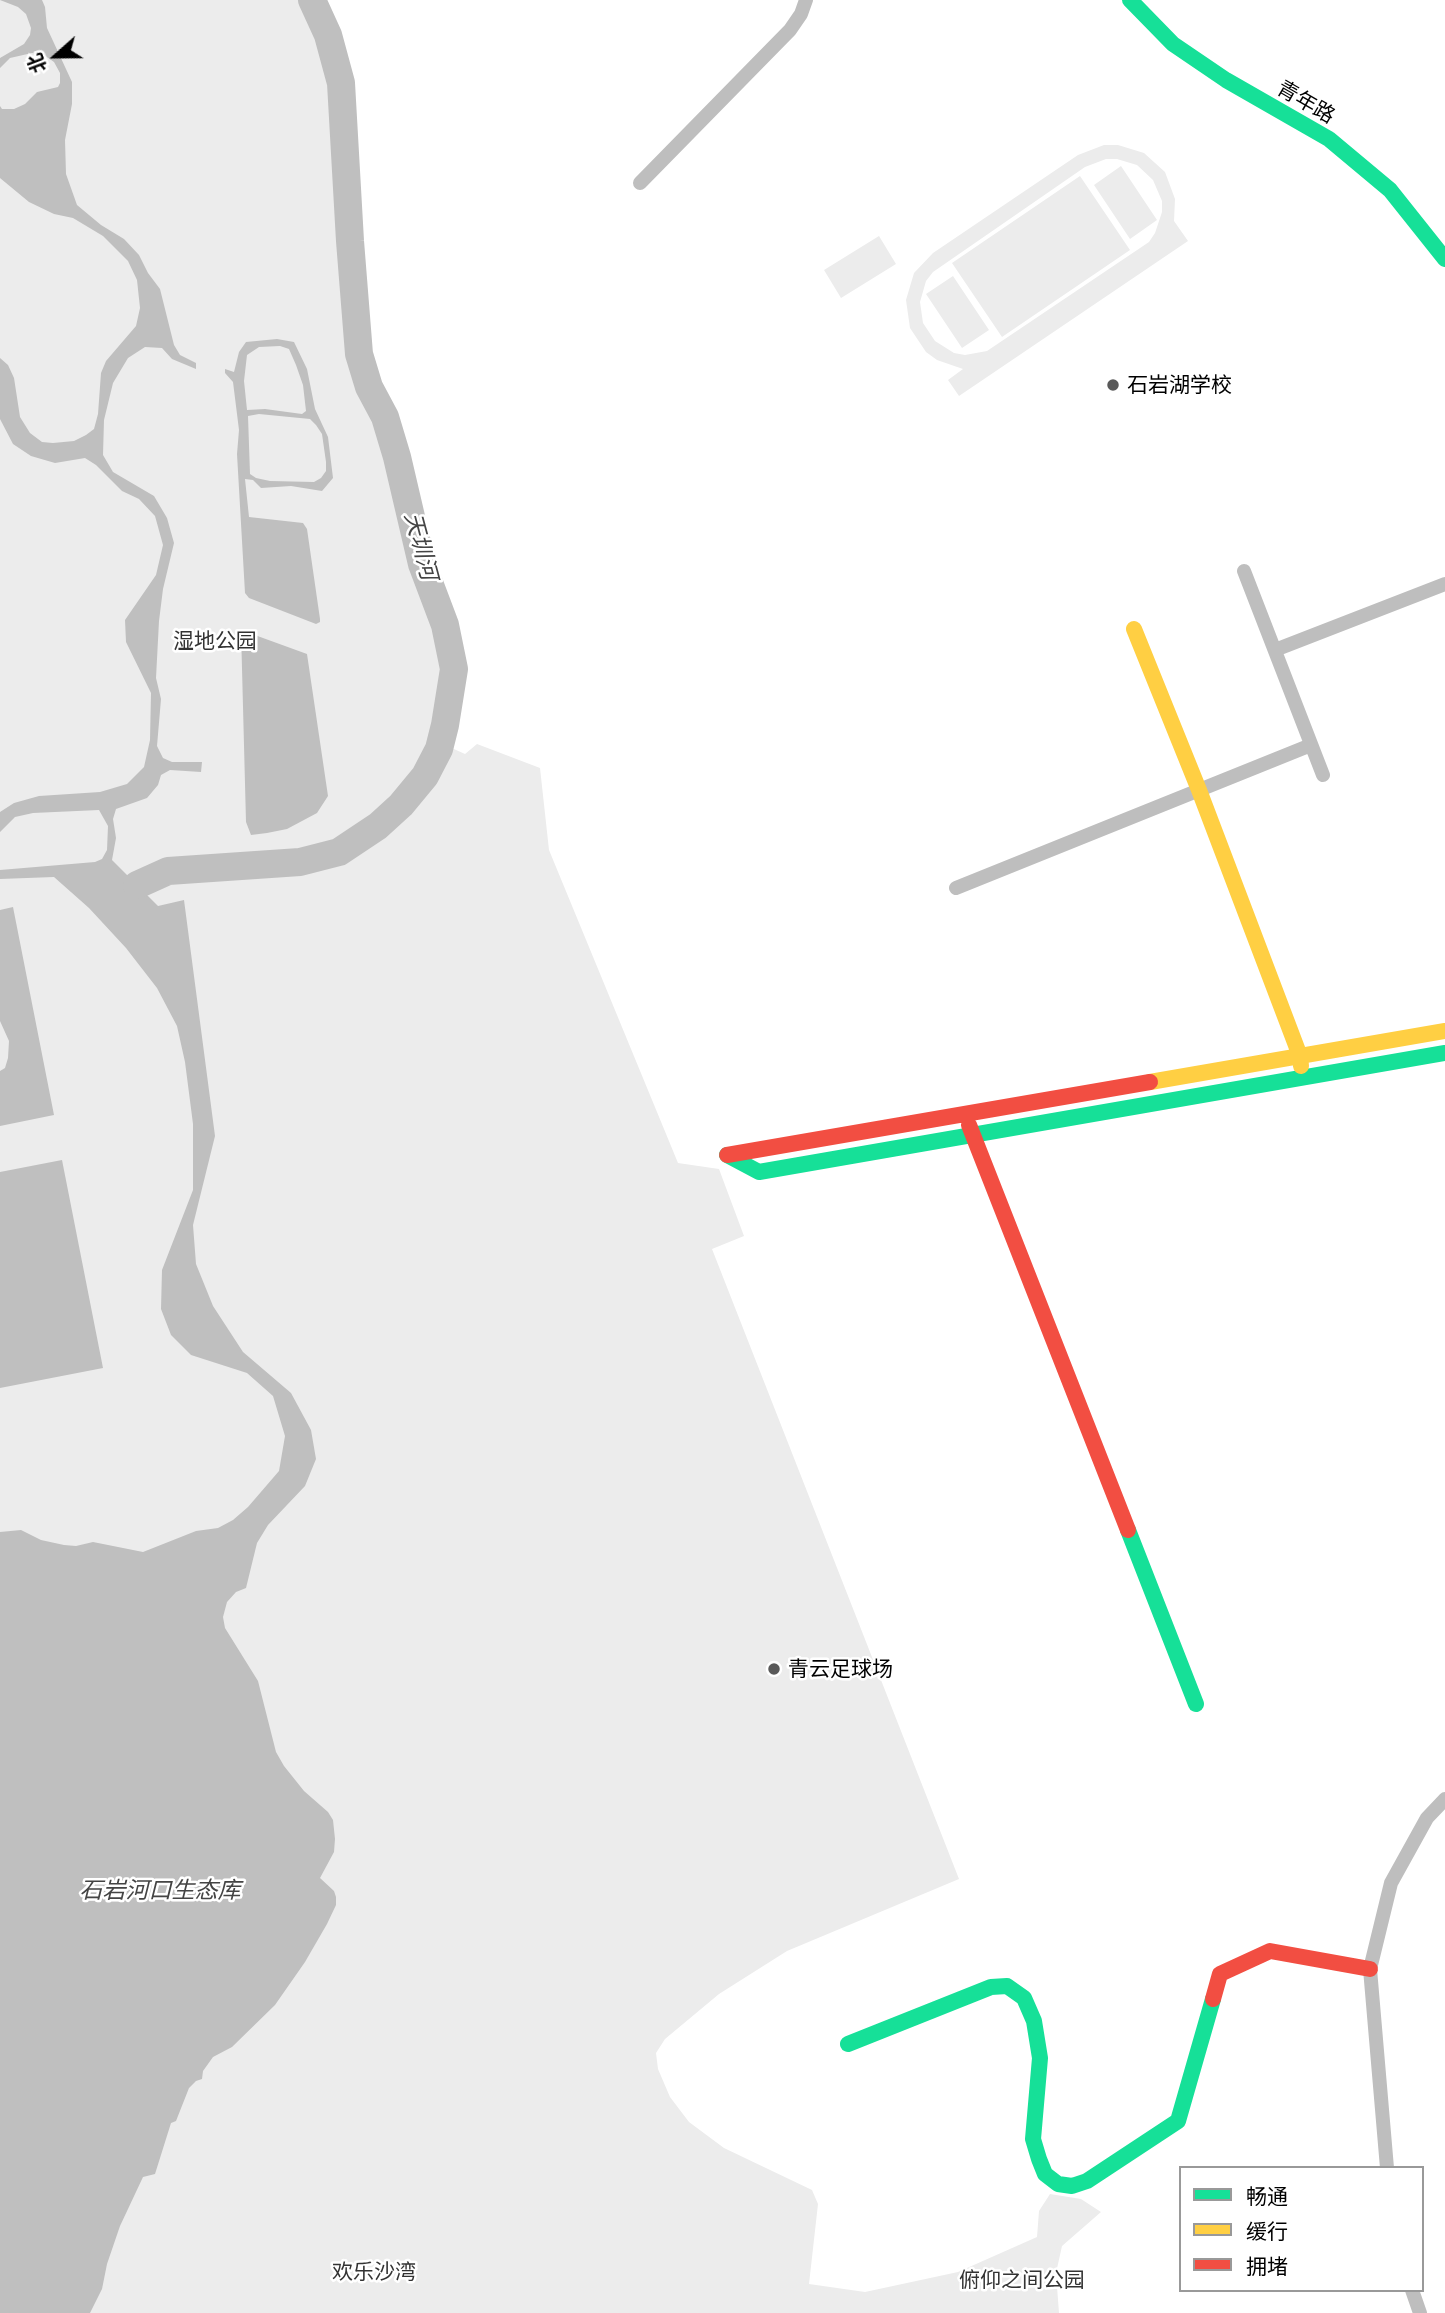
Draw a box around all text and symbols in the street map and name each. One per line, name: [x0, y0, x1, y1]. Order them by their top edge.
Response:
north arrow: [21, 21, 91, 91]
text: 北: [22, 51, 50, 77]
street label: 青年路: [1272, 75, 1340, 129]
place label: 石岩湖学校: [1127, 372, 1232, 398]
marker: 石岩湖学校: [1105, 377, 1121, 393]
water label: 天圳河: [399, 509, 443, 583]
park label: 湿地公园: [173, 628, 257, 654]
place label: 青云足球场: [788, 1656, 893, 1682]
marker: 青云足球场: [766, 1661, 782, 1677]
water label: 石岩河口生态库: [80, 1876, 240, 1904]
legend: [1179, 2166, 1424, 2292]
text: 畅通: [1246, 2183, 1288, 2208]
text: 缓行: [1246, 2218, 1288, 2243]
text: 拥堵: [1246, 2253, 1288, 2278]
park label: 欢乐沙湾: [332, 2259, 416, 2285]
park label: 俯仰之间公园: [959, 2267, 1085, 2293]

